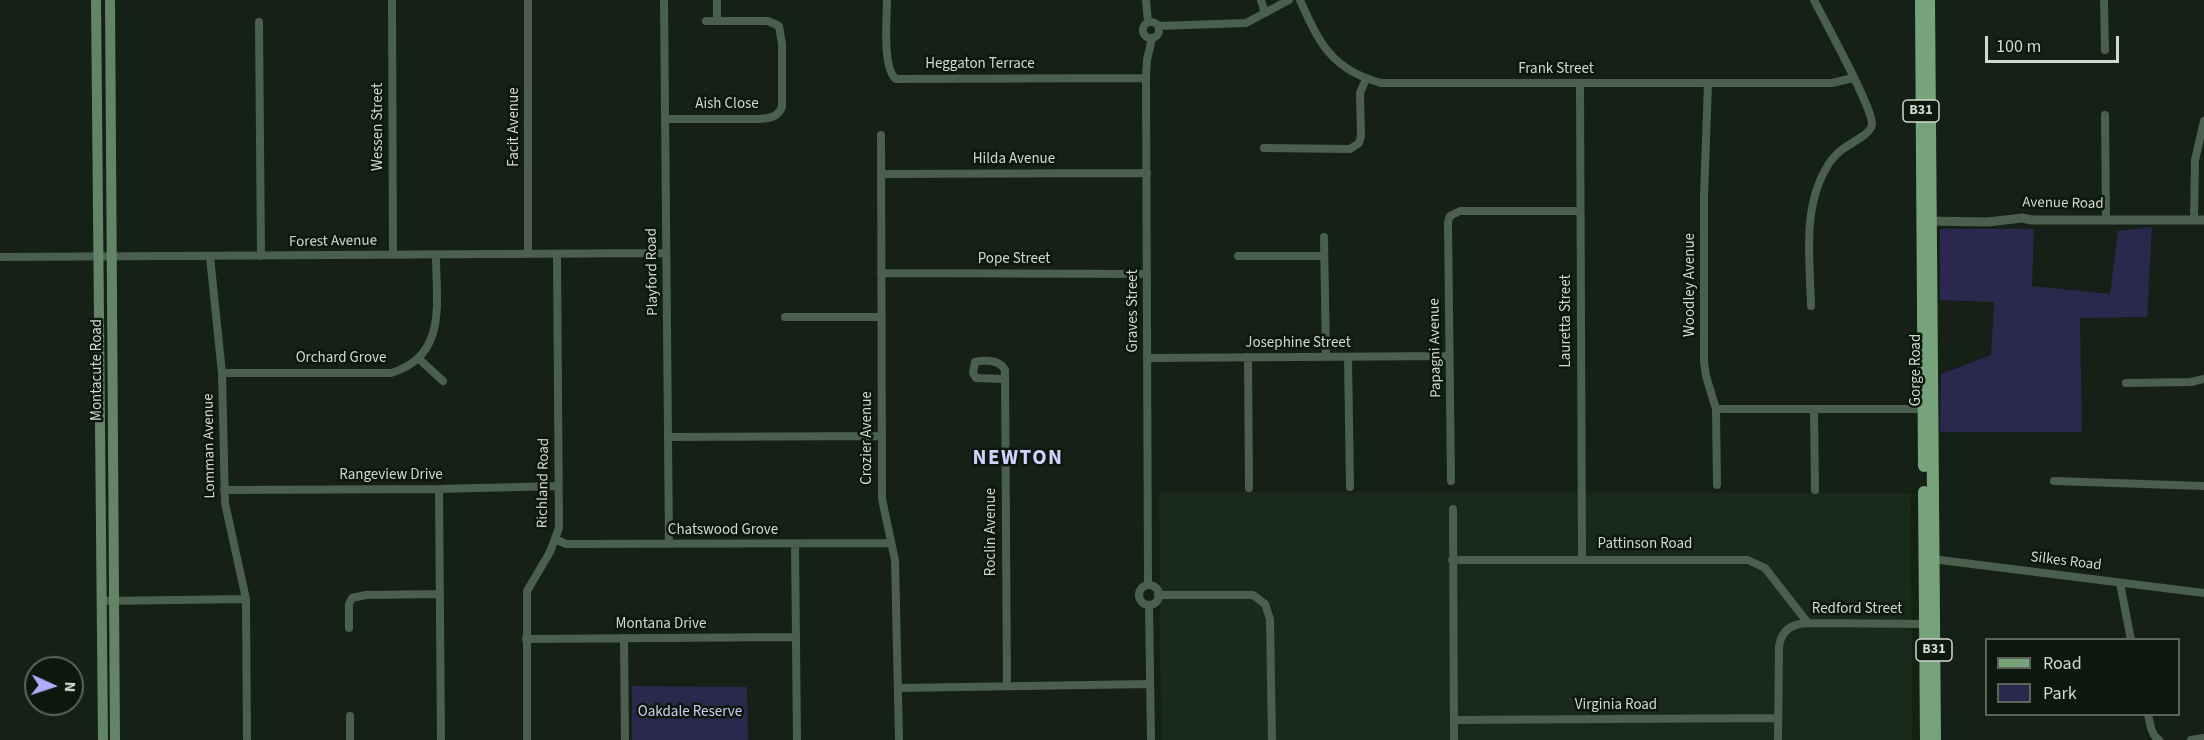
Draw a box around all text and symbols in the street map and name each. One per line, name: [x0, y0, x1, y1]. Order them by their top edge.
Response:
scale bar: [1988, 24, 2122, 62]
text: 100 m: [1996, 34, 2041, 59]
street label: Heggaton Terrace: [925, 56, 1035, 74]
street label: Frank Street: [1518, 61, 1594, 79]
street label: Wessen Street: [370, 83, 388, 171]
street label: Facit Avenue: [506, 87, 524, 167]
street label: Aish Close: [695, 96, 759, 114]
road number: B31: [1903, 100, 1939, 122]
street label: Hilda Avenue: [973, 151, 1055, 169]
street label: Avenue Road: [2022, 194, 2104, 214]
street label: Playford Road: [643, 228, 663, 316]
street label: Forest Avenue: [289, 232, 377, 252]
street label: Woodley Avenue: [1682, 233, 1700, 337]
street label: Pope Street: [978, 251, 1050, 269]
street label: Graves Street: [1125, 270, 1143, 352]
street label: Lauretta Street: [1558, 274, 1576, 368]
street label: Papagni Avenue: [1426, 298, 1446, 398]
street label: Montacute Road: [89, 319, 107, 421]
street label: Gorge Road: [1908, 334, 1926, 406]
street label: Josephine Street: [1245, 335, 1351, 353]
street label: Orchard Grove: [296, 350, 386, 368]
street label: Crozier Avenue: [859, 391, 877, 485]
street label: Lomman Avenue: [200, 393, 220, 499]
street label: Richland Road: [534, 438, 554, 528]
district label: NEWTON: [973, 446, 1063, 472]
street label: Rangeview Drive: [339, 467, 443, 485]
street label: Roclin Avenue: [983, 488, 1001, 576]
street label: Chatswood Grove: [668, 522, 778, 540]
street label: Pattinson Road: [1598, 536, 1692, 554]
street label: Silkes Road: [2029, 549, 2103, 575]
street label: Redford Street: [1812, 601, 1902, 619]
street label: Montana Drive: [616, 616, 706, 634]
legend: [1985, 638, 2180, 716]
road number: B31: [1916, 639, 1952, 661]
text: Road: [2043, 651, 2082, 676]
north arrow: [24, 656, 84, 716]
text: N: [59, 681, 81, 693]
text: Park: [2043, 681, 2077, 706]
street label: Virginia Road: [1575, 697, 1657, 715]
park label: Oakdale Reserve: [638, 704, 742, 722]

